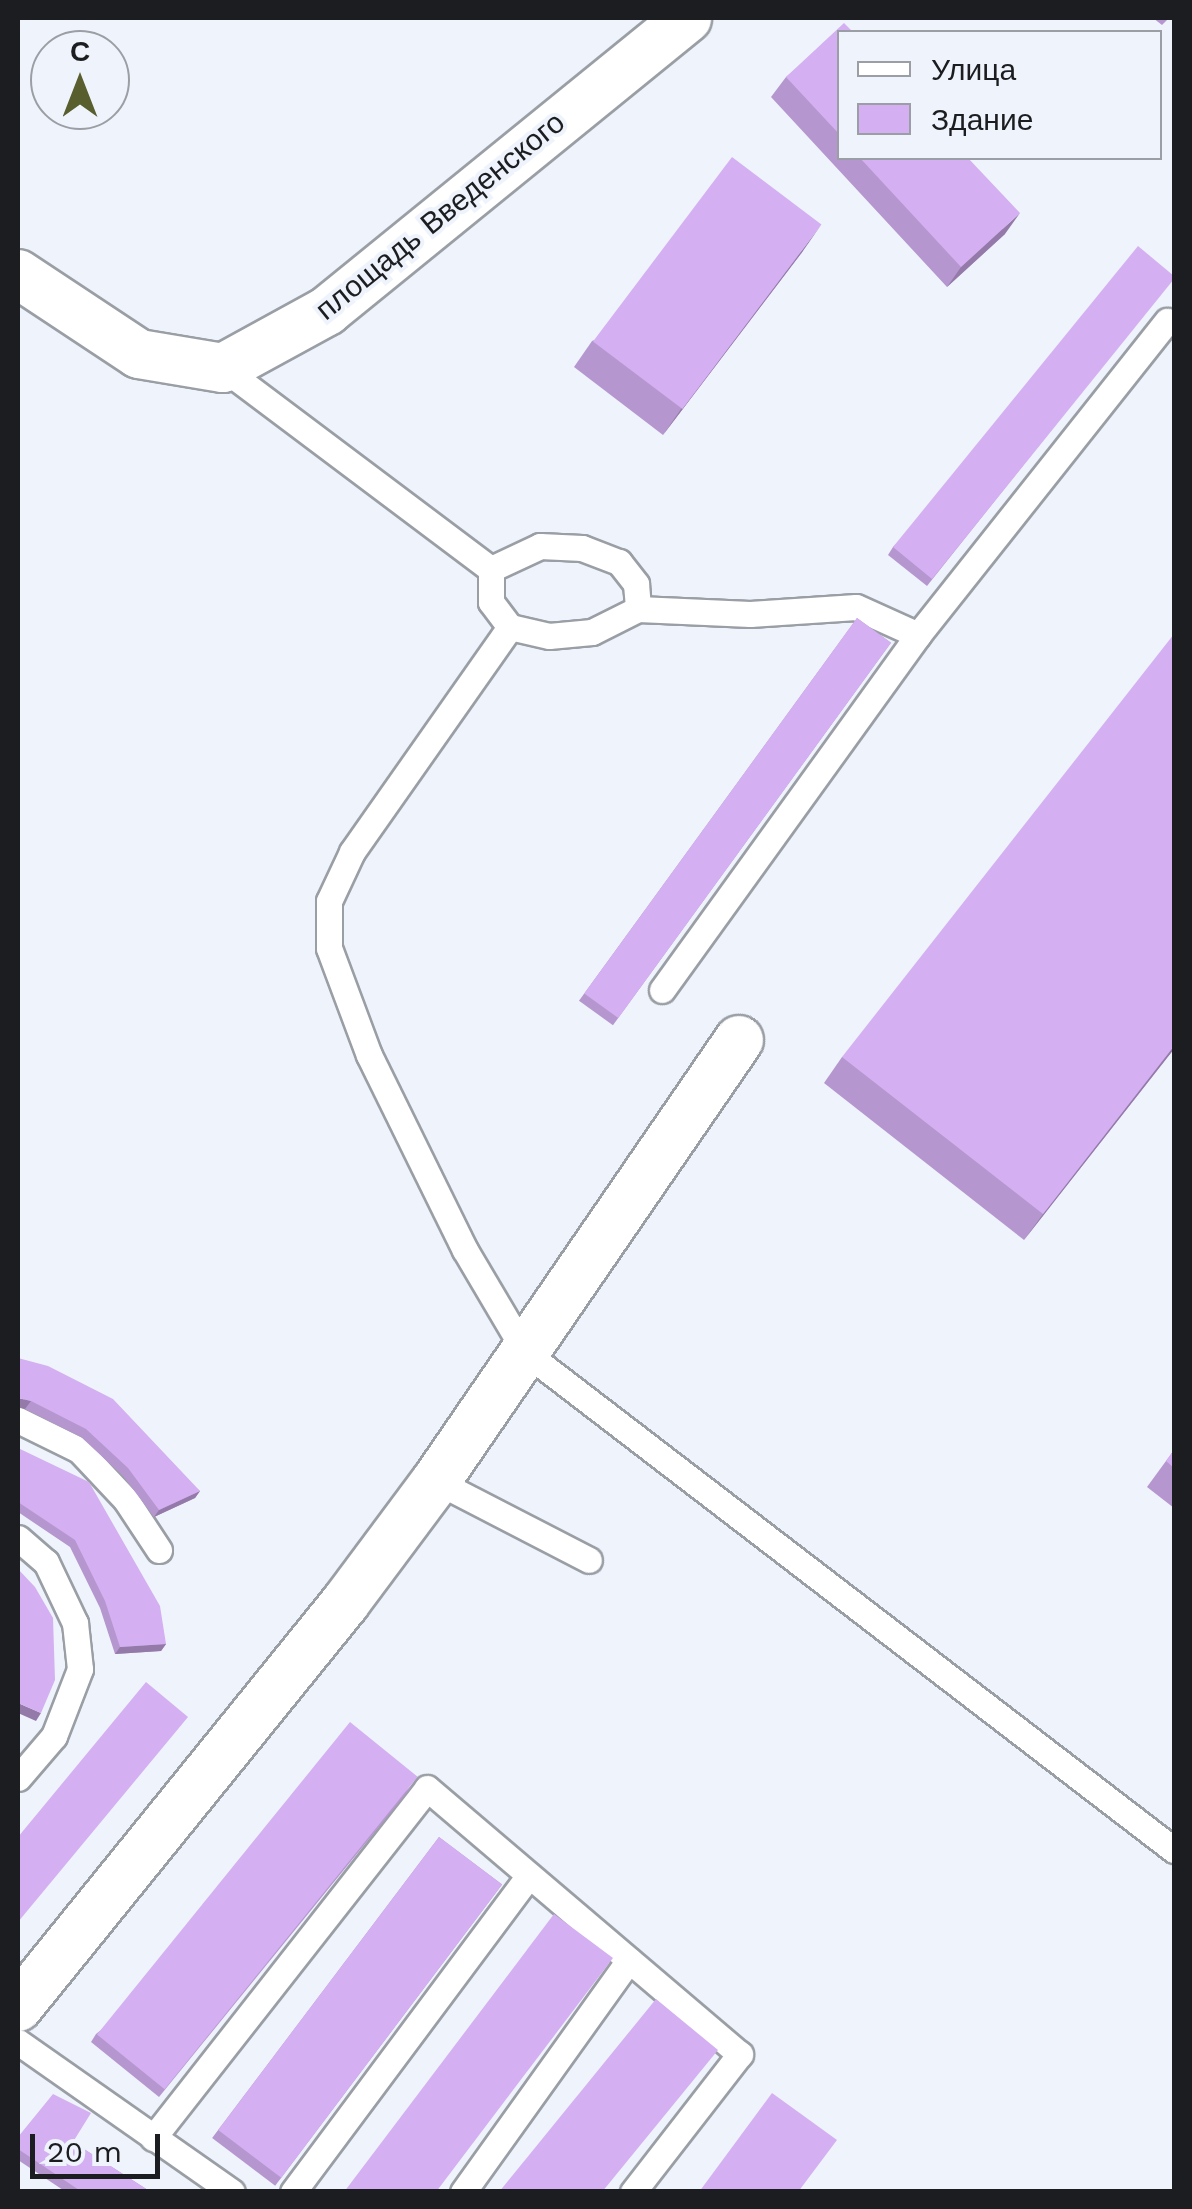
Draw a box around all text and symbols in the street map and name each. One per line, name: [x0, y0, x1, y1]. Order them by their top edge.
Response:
north arrow: [30, 30, 130, 130]
legend: [837, 30, 1162, 160]
text: С: [70, 35, 90, 68]
text: Улица: [931, 52, 1016, 87]
text: Здание: [931, 102, 1033, 137]
street label: площадь Введенского: [308, 104, 572, 328]
scale bar: [35, 2114, 165, 2176]
text: 20 m: [47, 2134, 122, 2169]

